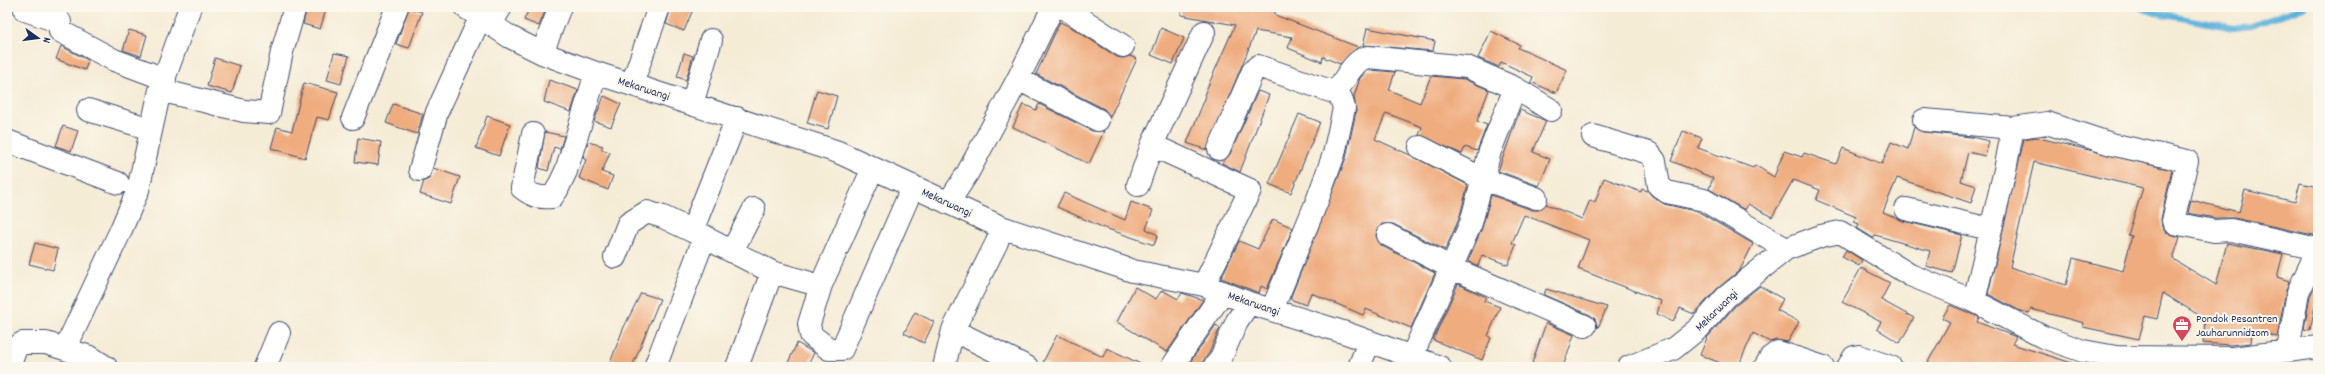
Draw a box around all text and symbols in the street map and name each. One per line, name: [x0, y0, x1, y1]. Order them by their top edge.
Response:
north arrow: [18, 18, 58, 58]
text: N: [37, 35, 54, 45]
street label: Mekarwangi: [615, 73, 672, 106]
street label: Mekarwangi: [918, 184, 974, 222]
street label: Mekarwangi: [1692, 286, 1742, 336]
street label: Mekarwangi: [1225, 288, 1282, 321]
place label: Pondok Pesantren Jauharunnidzom: [2196, 311, 2278, 342]
office icon: Pondok Pesantren Jauharunnidzom: [2171, 314, 2193, 342]

